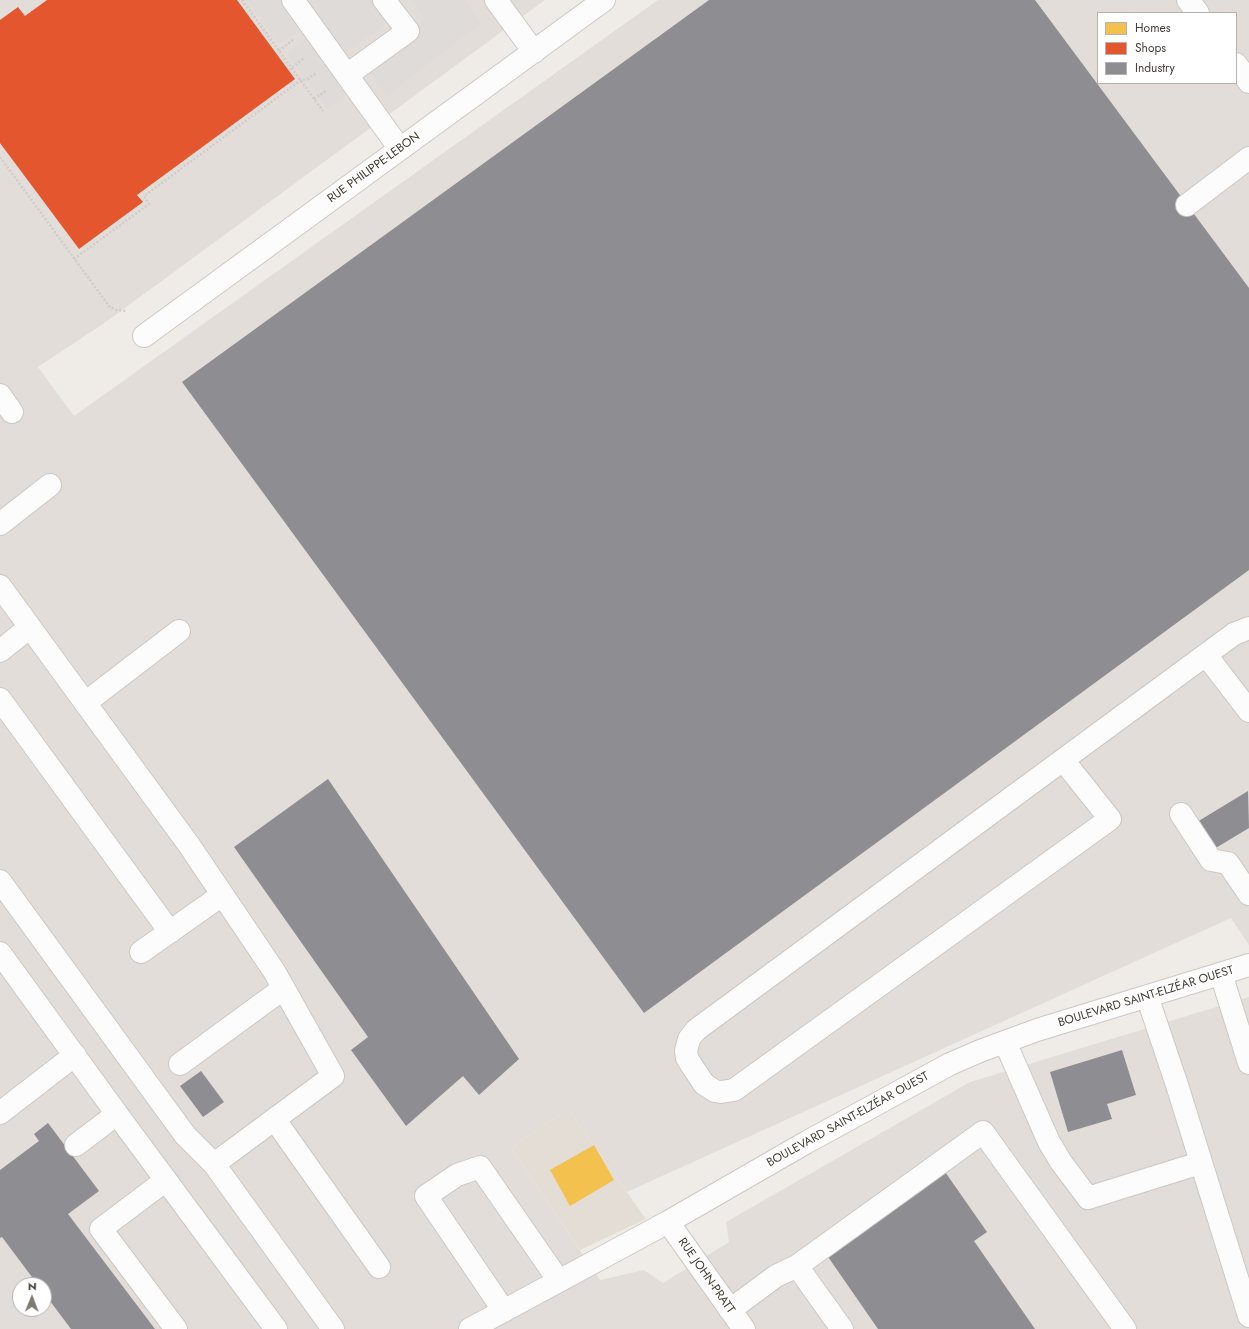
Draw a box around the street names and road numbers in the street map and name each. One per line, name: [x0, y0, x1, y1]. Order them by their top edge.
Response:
street label: RUE PHILIPPE-LEBON: [325, 130, 423, 206]
street label: BOULEVARD SAINT-ELZÉAR OUEST: [1057, 963, 1235, 1031]
street label: BOULEVARD SAINT-ELZÉAR OUEST: [765, 1069, 931, 1171]
street label: RUE JOHN-PRATT: [675, 1235, 737, 1317]

